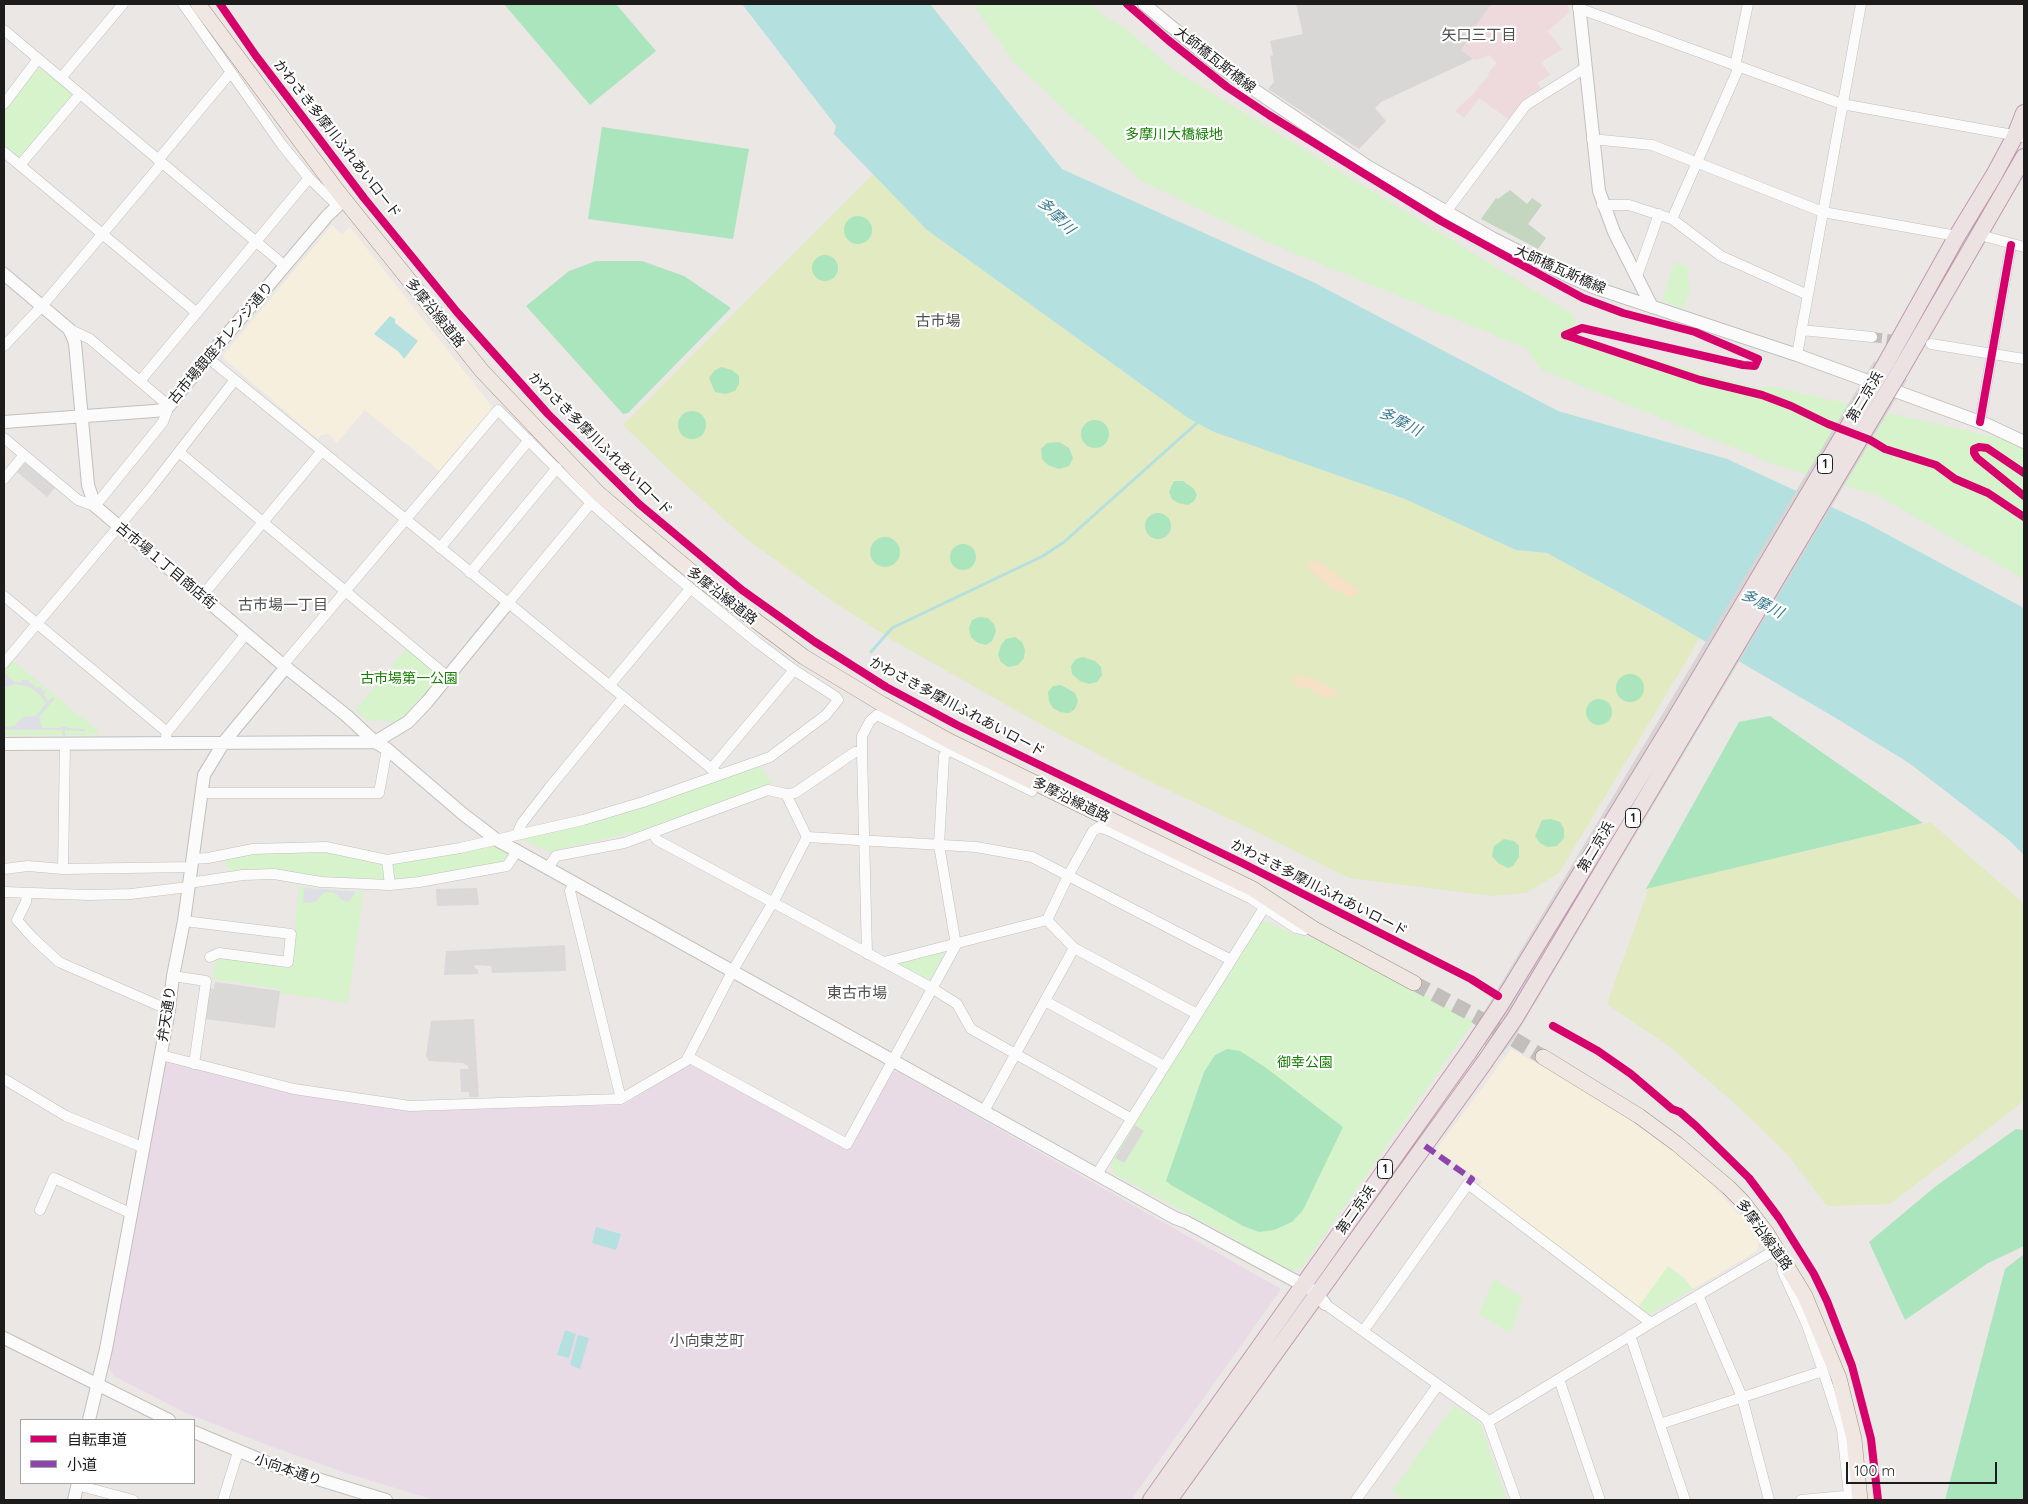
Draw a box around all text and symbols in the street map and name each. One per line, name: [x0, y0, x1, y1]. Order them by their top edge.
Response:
street label: 大師橋瓦斯橋線: [1171, 23, 1259, 97]
district label: 矢口三丁目: [1442, 26, 1516, 44]
street label: かわさき多摩川ふれあいロード: [270, 57, 404, 221]
park label: 多摩川大橋緑地: [1125, 127, 1223, 143]
water label: 多摩川: [1034, 194, 1078, 238]
street label: 大師橋瓦斯橋線: [1512, 242, 1608, 298]
street label: 多摩沿線道路: [402, 275, 468, 351]
street label: 古市場銀座オレンジ通り: [165, 279, 277, 407]
district label: 古市場: [916, 312, 960, 330]
street label: かわさき多摩川ふれあいロード: [525, 369, 675, 519]
street label: 第二京浜: [1843, 369, 1887, 425]
water label: 多摩川: [1376, 404, 1424, 440]
road number: 1: [1818, 454, 1832, 474]
street label: 古市場１丁目商店街: [112, 519, 220, 613]
street label: 多摩沿線道路: [684, 564, 760, 628]
water label: 多摩川: [1738, 586, 1786, 622]
district label: 古市場一丁目: [238, 596, 328, 614]
street label: かわさき多摩川ふれあいロード: [867, 654, 1047, 760]
park label: 古市場第一公園: [360, 671, 458, 687]
street label: 多摩沿線道路: [1030, 774, 1112, 826]
road number: 1: [1626, 808, 1640, 828]
street label: 第二京浜: [1574, 819, 1618, 875]
street label: かわさき多摩川ふれあいロード: [1228, 836, 1410, 940]
district label: 東古市場: [827, 984, 887, 1002]
street label: 弁天通り: [154, 985, 180, 1043]
park label: 御幸公園: [1277, 1055, 1333, 1071]
road number: 1: [1378, 1160, 1392, 1178]
street label: 第二京浜: [1333, 1182, 1379, 1238]
street label: 多摩沿線道路: [1733, 1196, 1795, 1274]
district label: 小向東芝町: [670, 1332, 744, 1350]
legend: [20, 1419, 195, 1484]
text: 自転車道: [67, 1430, 127, 1449]
street label: 小向本通り: [252, 1451, 324, 1489]
scale bar: [1848, 1452, 1999, 1484]
text: 小道: [67, 1455, 97, 1474]
text: 100 m: [1854, 1461, 1895, 1480]

